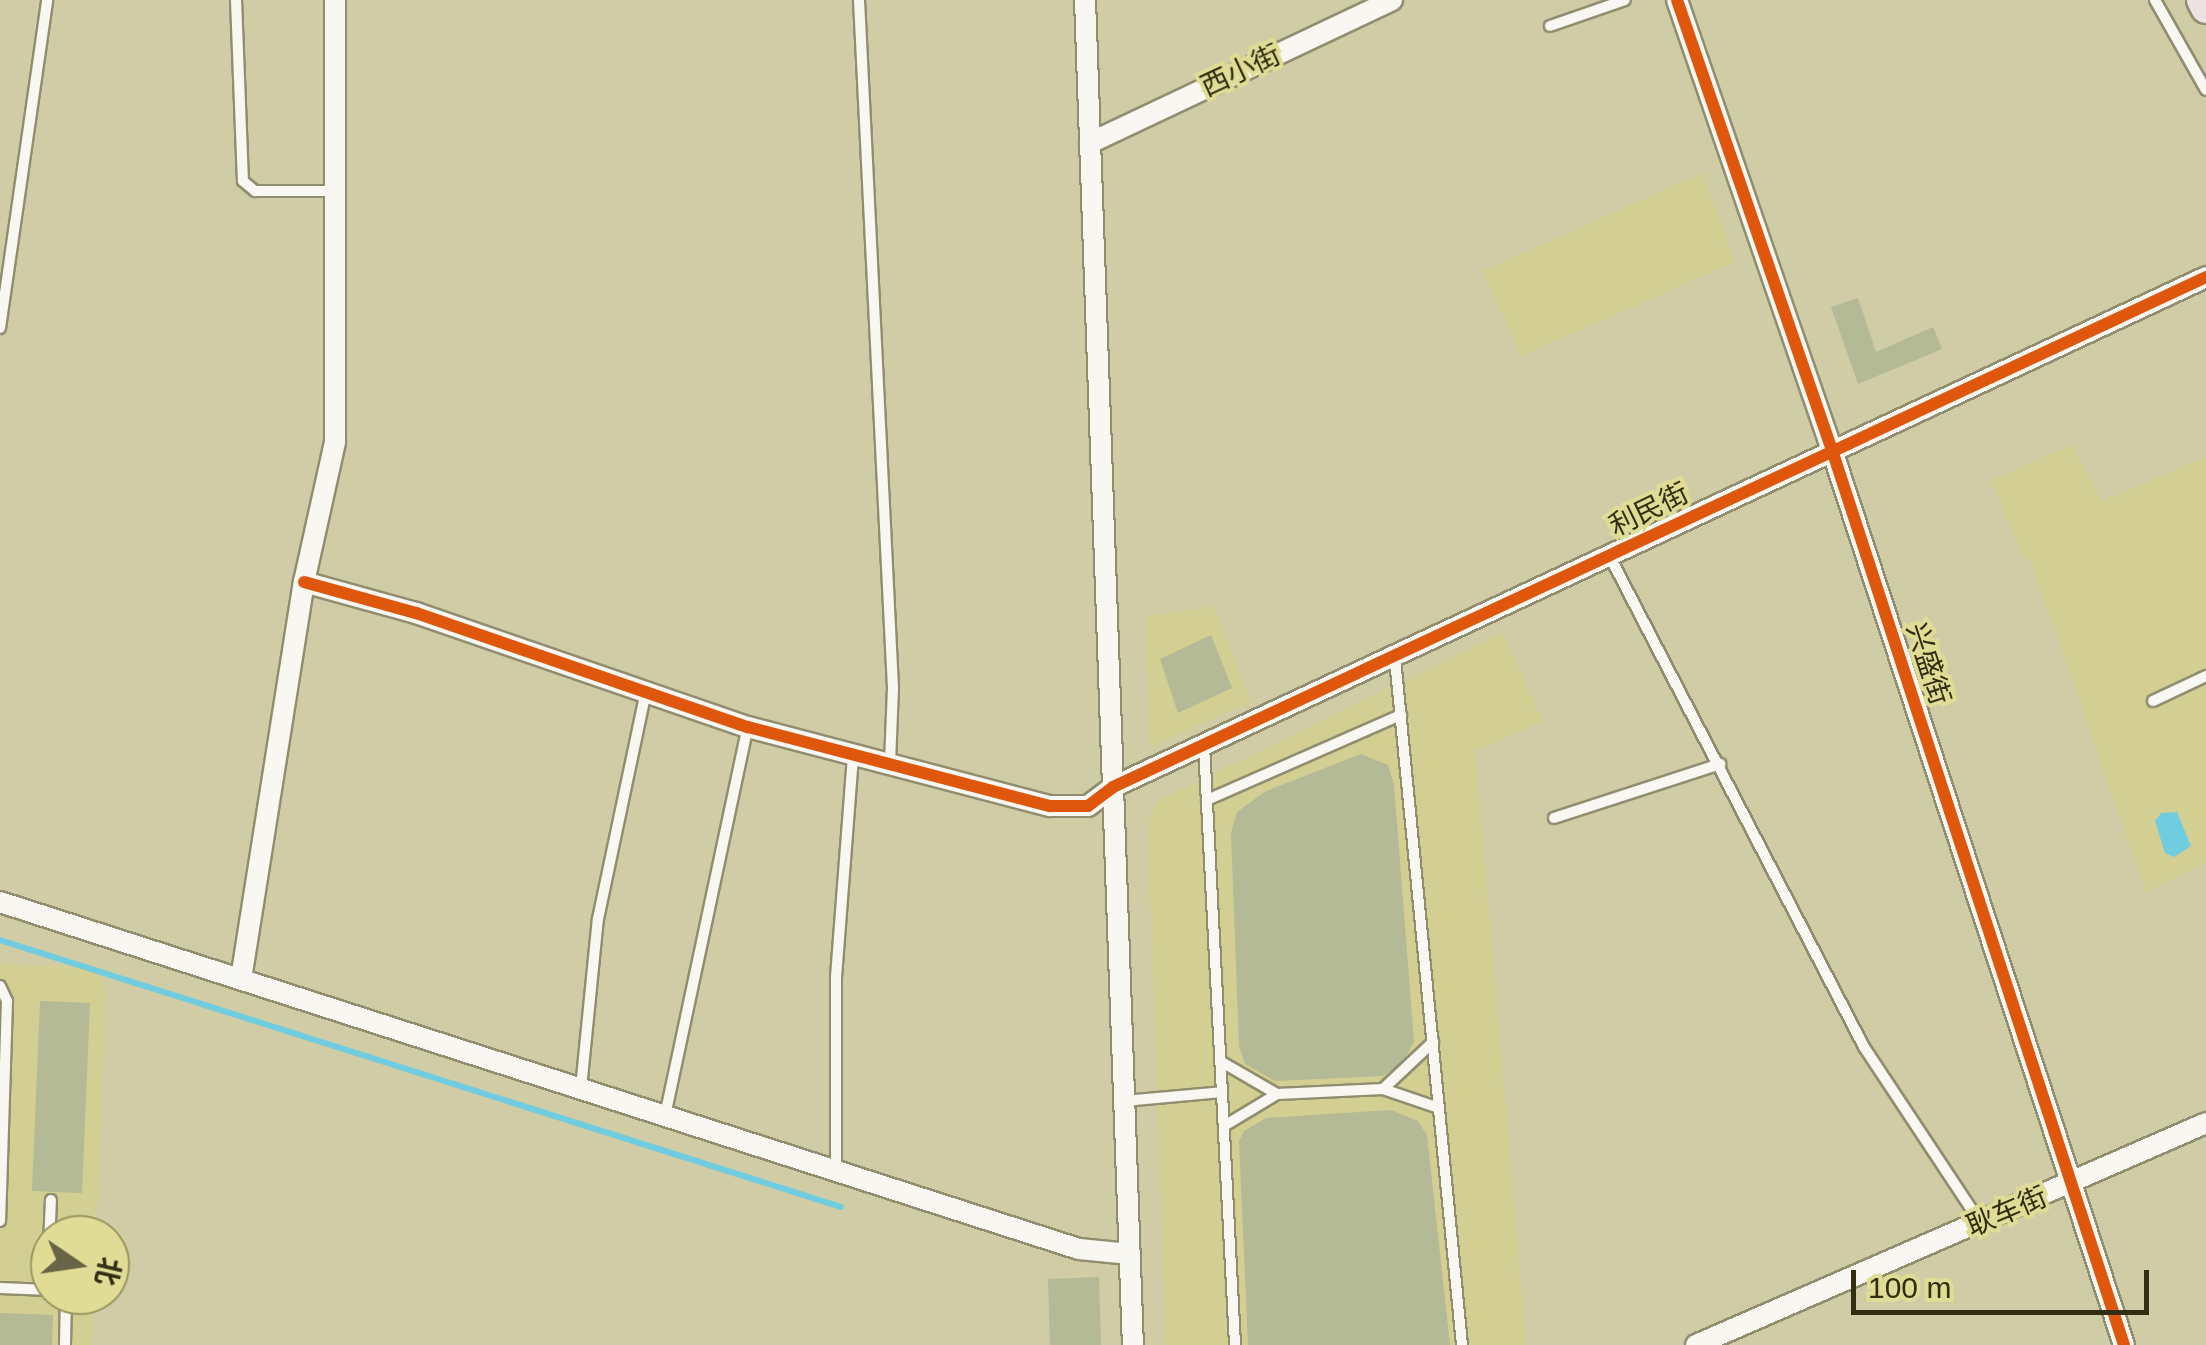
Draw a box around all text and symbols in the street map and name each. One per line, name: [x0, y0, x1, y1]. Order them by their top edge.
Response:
street label: 西小街: [1196, 38, 1286, 104]
street label: 利民街: [1604, 476, 1694, 544]
street label: 兴盛街: [1899, 619, 1957, 709]
street label: 耿车街: [1962, 1180, 2052, 1244]
north arrow: [30, 1215, 130, 1315]
scale bar: [1856, 1250, 2154, 1312]
text: 北: [90, 1254, 126, 1289]
text: 100 m: [1868, 1271, 1951, 1304]

